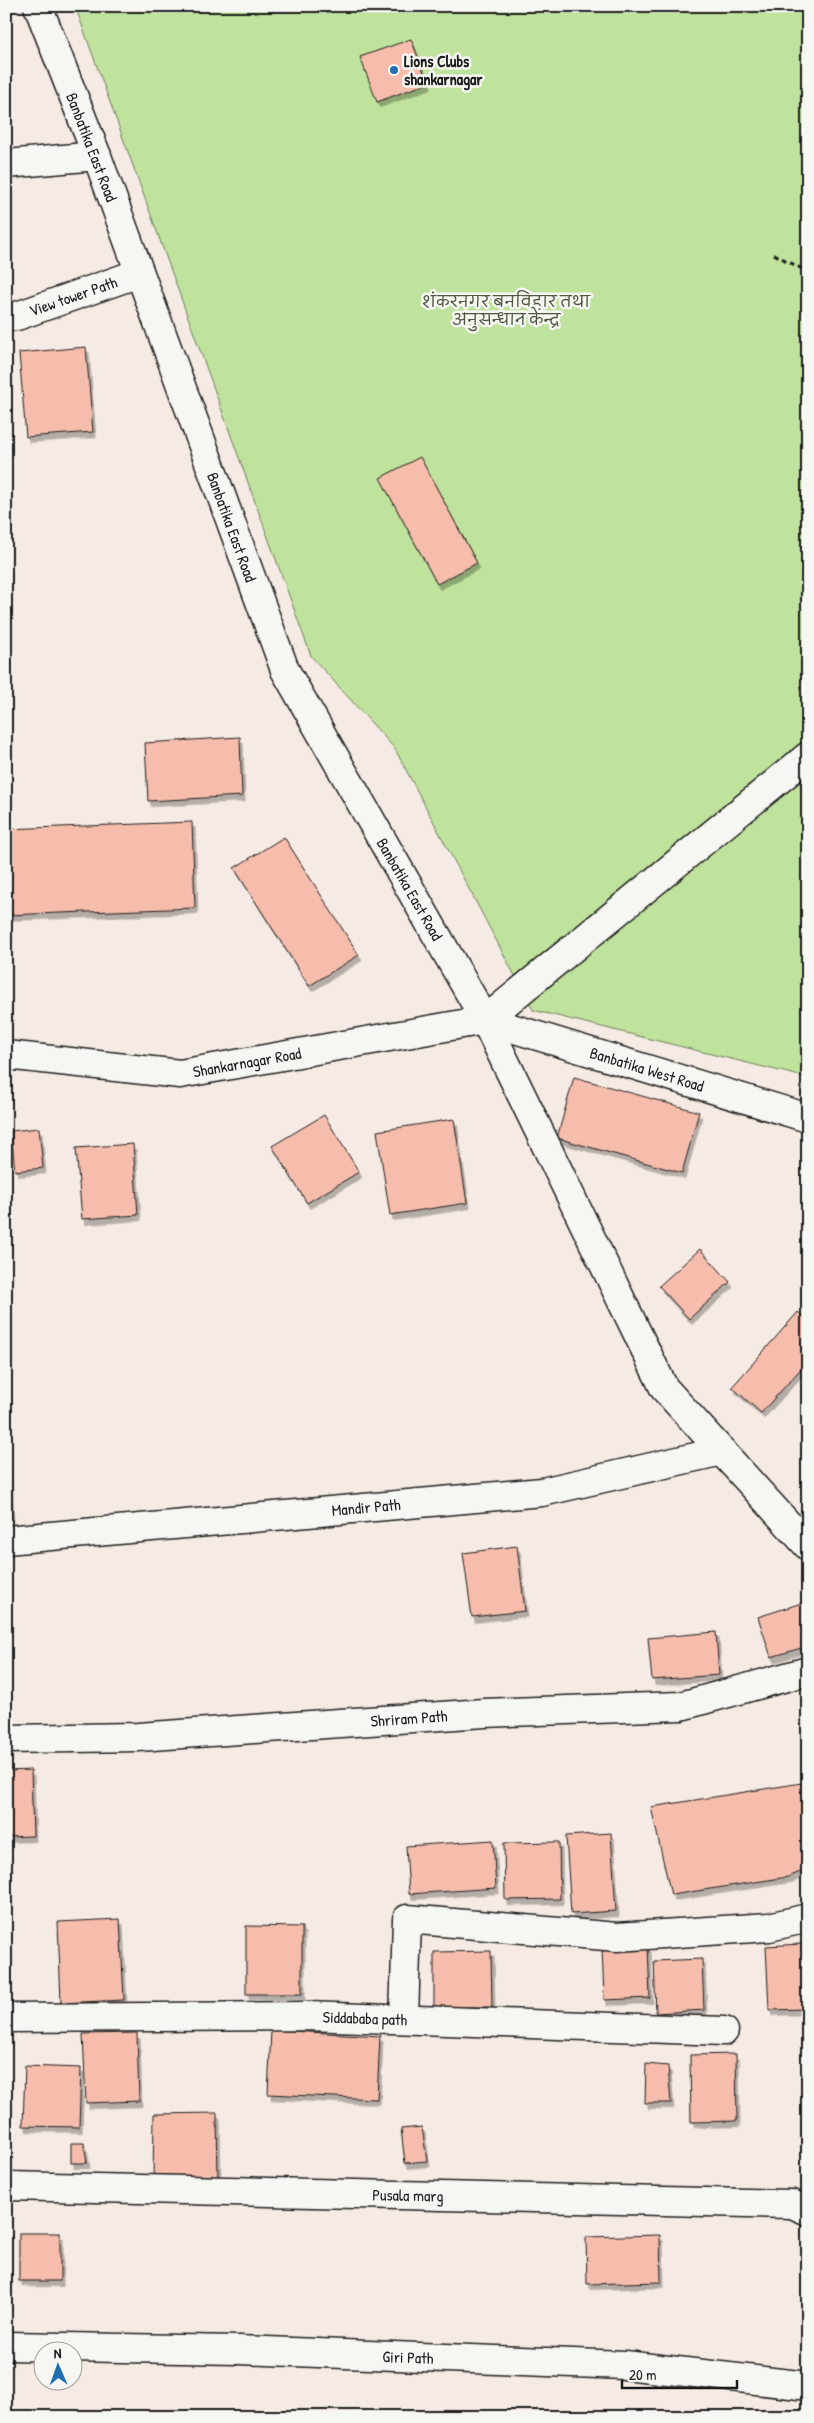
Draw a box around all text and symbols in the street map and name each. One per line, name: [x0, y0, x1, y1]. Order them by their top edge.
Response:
place label: Lions Clubs shankarnagar: [404, 50, 483, 91]
marker: Lions Clubs shankarnagar: [388, 64, 400, 76]
street label: Banbatika East Road: [61, 89, 123, 205]
street label: View tower Path: [26, 271, 120, 321]
park label: शंकरनगर बनविहार तथा अनुसन्धान केन्द्र: [422, 290, 592, 332]
street label: Banbatika East Road: [202, 469, 262, 585]
street label: Banbatika East Road: [372, 834, 448, 944]
street label: Banbatika West Road: [587, 1041, 707, 1097]
street label: Shankarnagar Road: [191, 1042, 303, 1082]
street label: Mandir Path: [331, 1493, 402, 1521]
street label: Shriram Path: [370, 1704, 448, 1732]
street label: Siddababa path: [322, 2006, 408, 2030]
street label: Pusala marg: [372, 2183, 444, 2207]
north arrow: [32, 2340, 82, 2390]
text: N: [53, 2343, 62, 2362]
street label: Giri Path: [382, 2345, 434, 2369]
scale bar: [622, 2358, 736, 2390]
text: 20 m: [629, 2364, 656, 2385]

